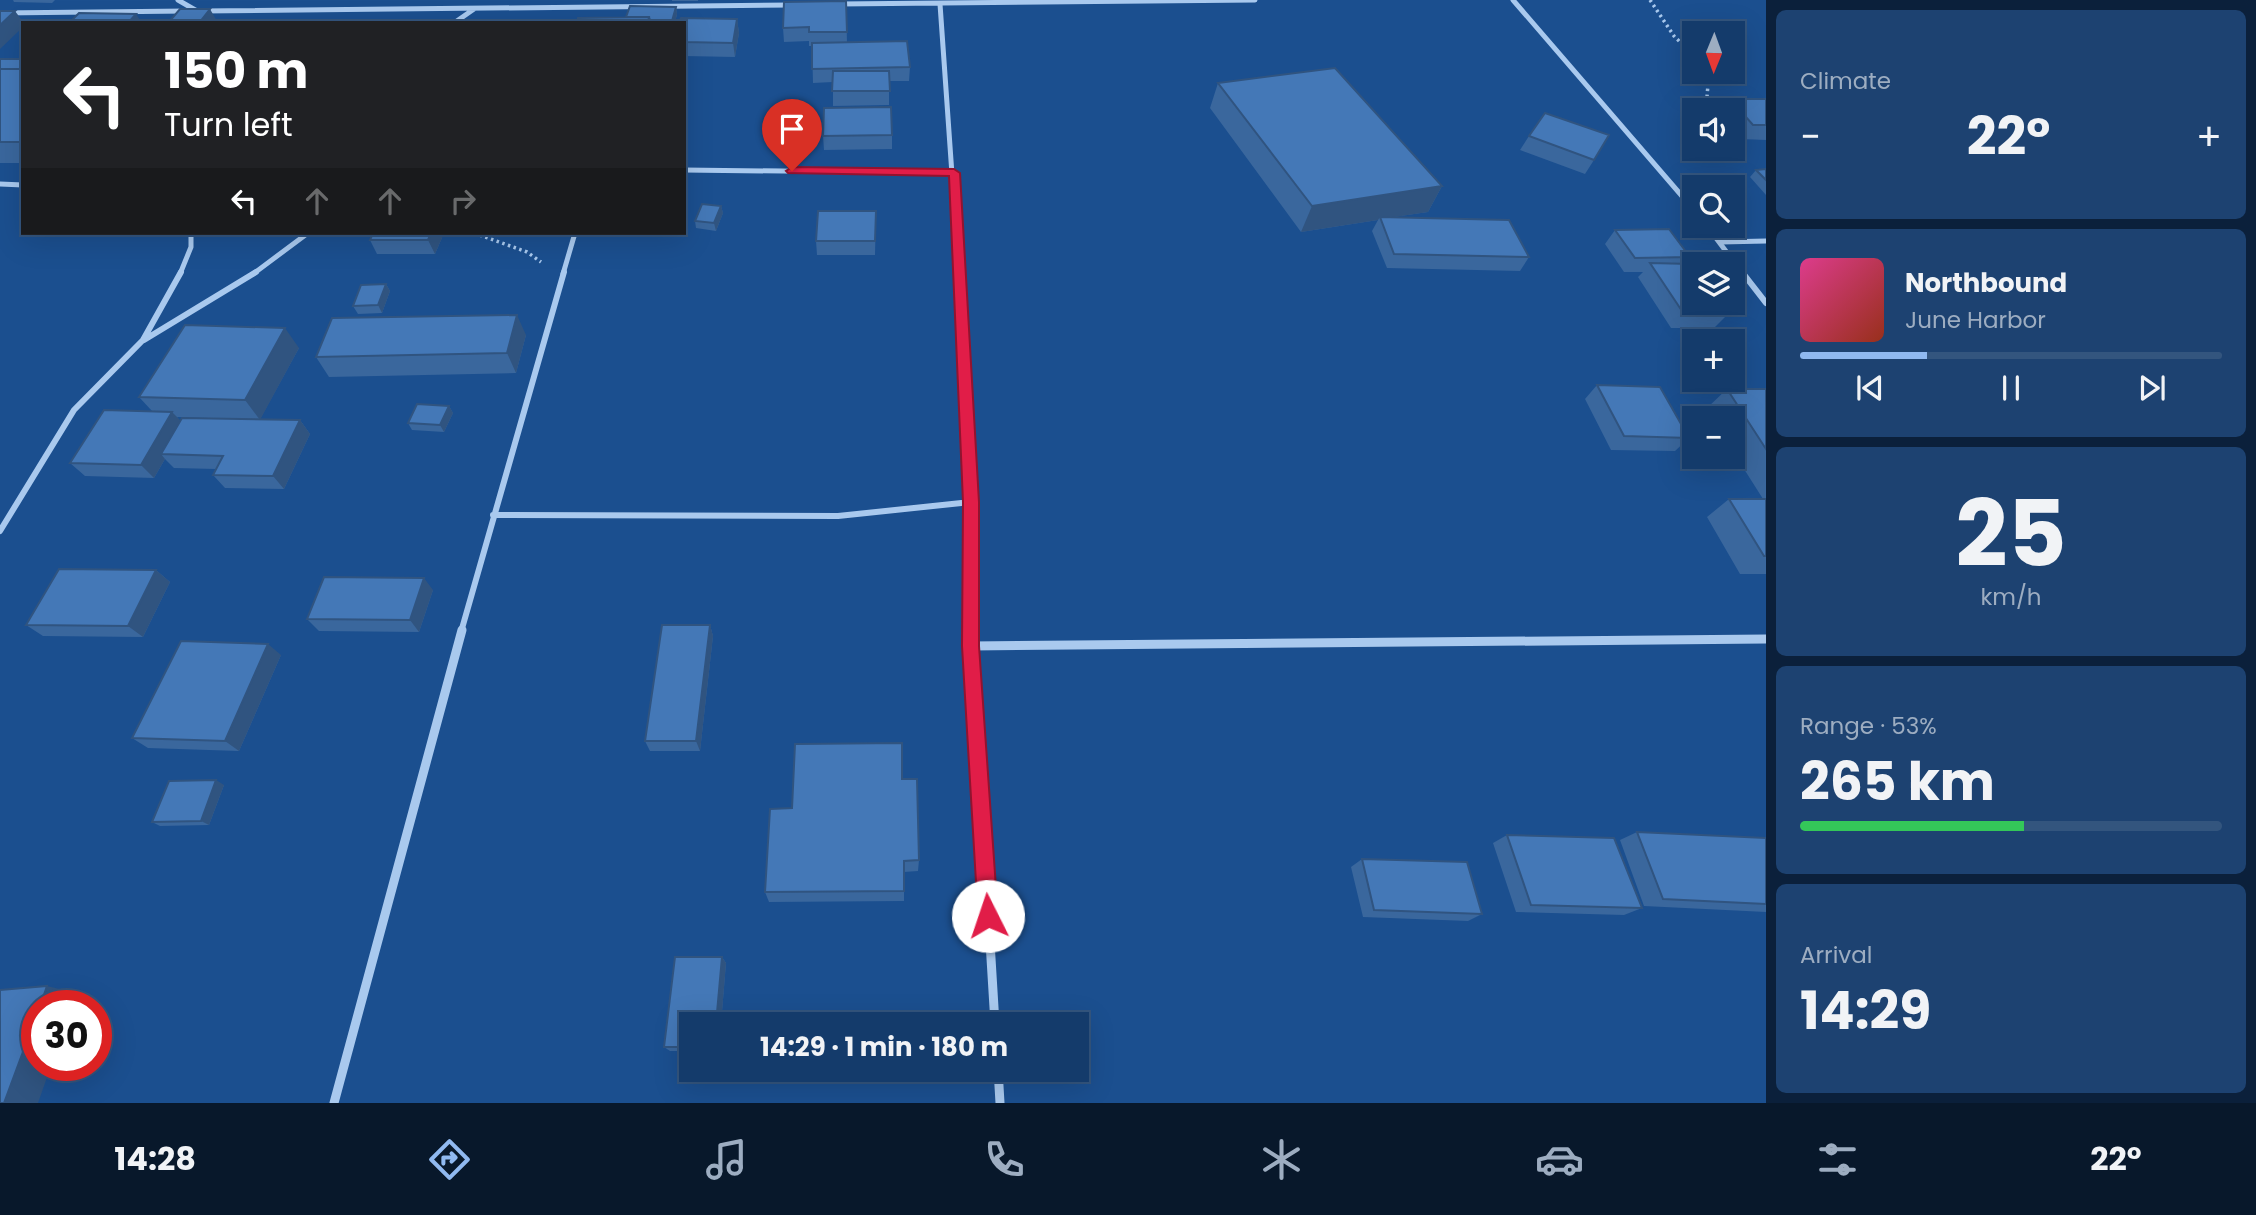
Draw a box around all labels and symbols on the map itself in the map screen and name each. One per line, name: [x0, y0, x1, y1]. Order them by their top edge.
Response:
north arrow: [1682, 21, 1745, 84]
pin: [762, 99, 822, 171]
position arrow: [951, 879, 1025, 953]
speed limit sign: 30: [21, 990, 112, 1081]

